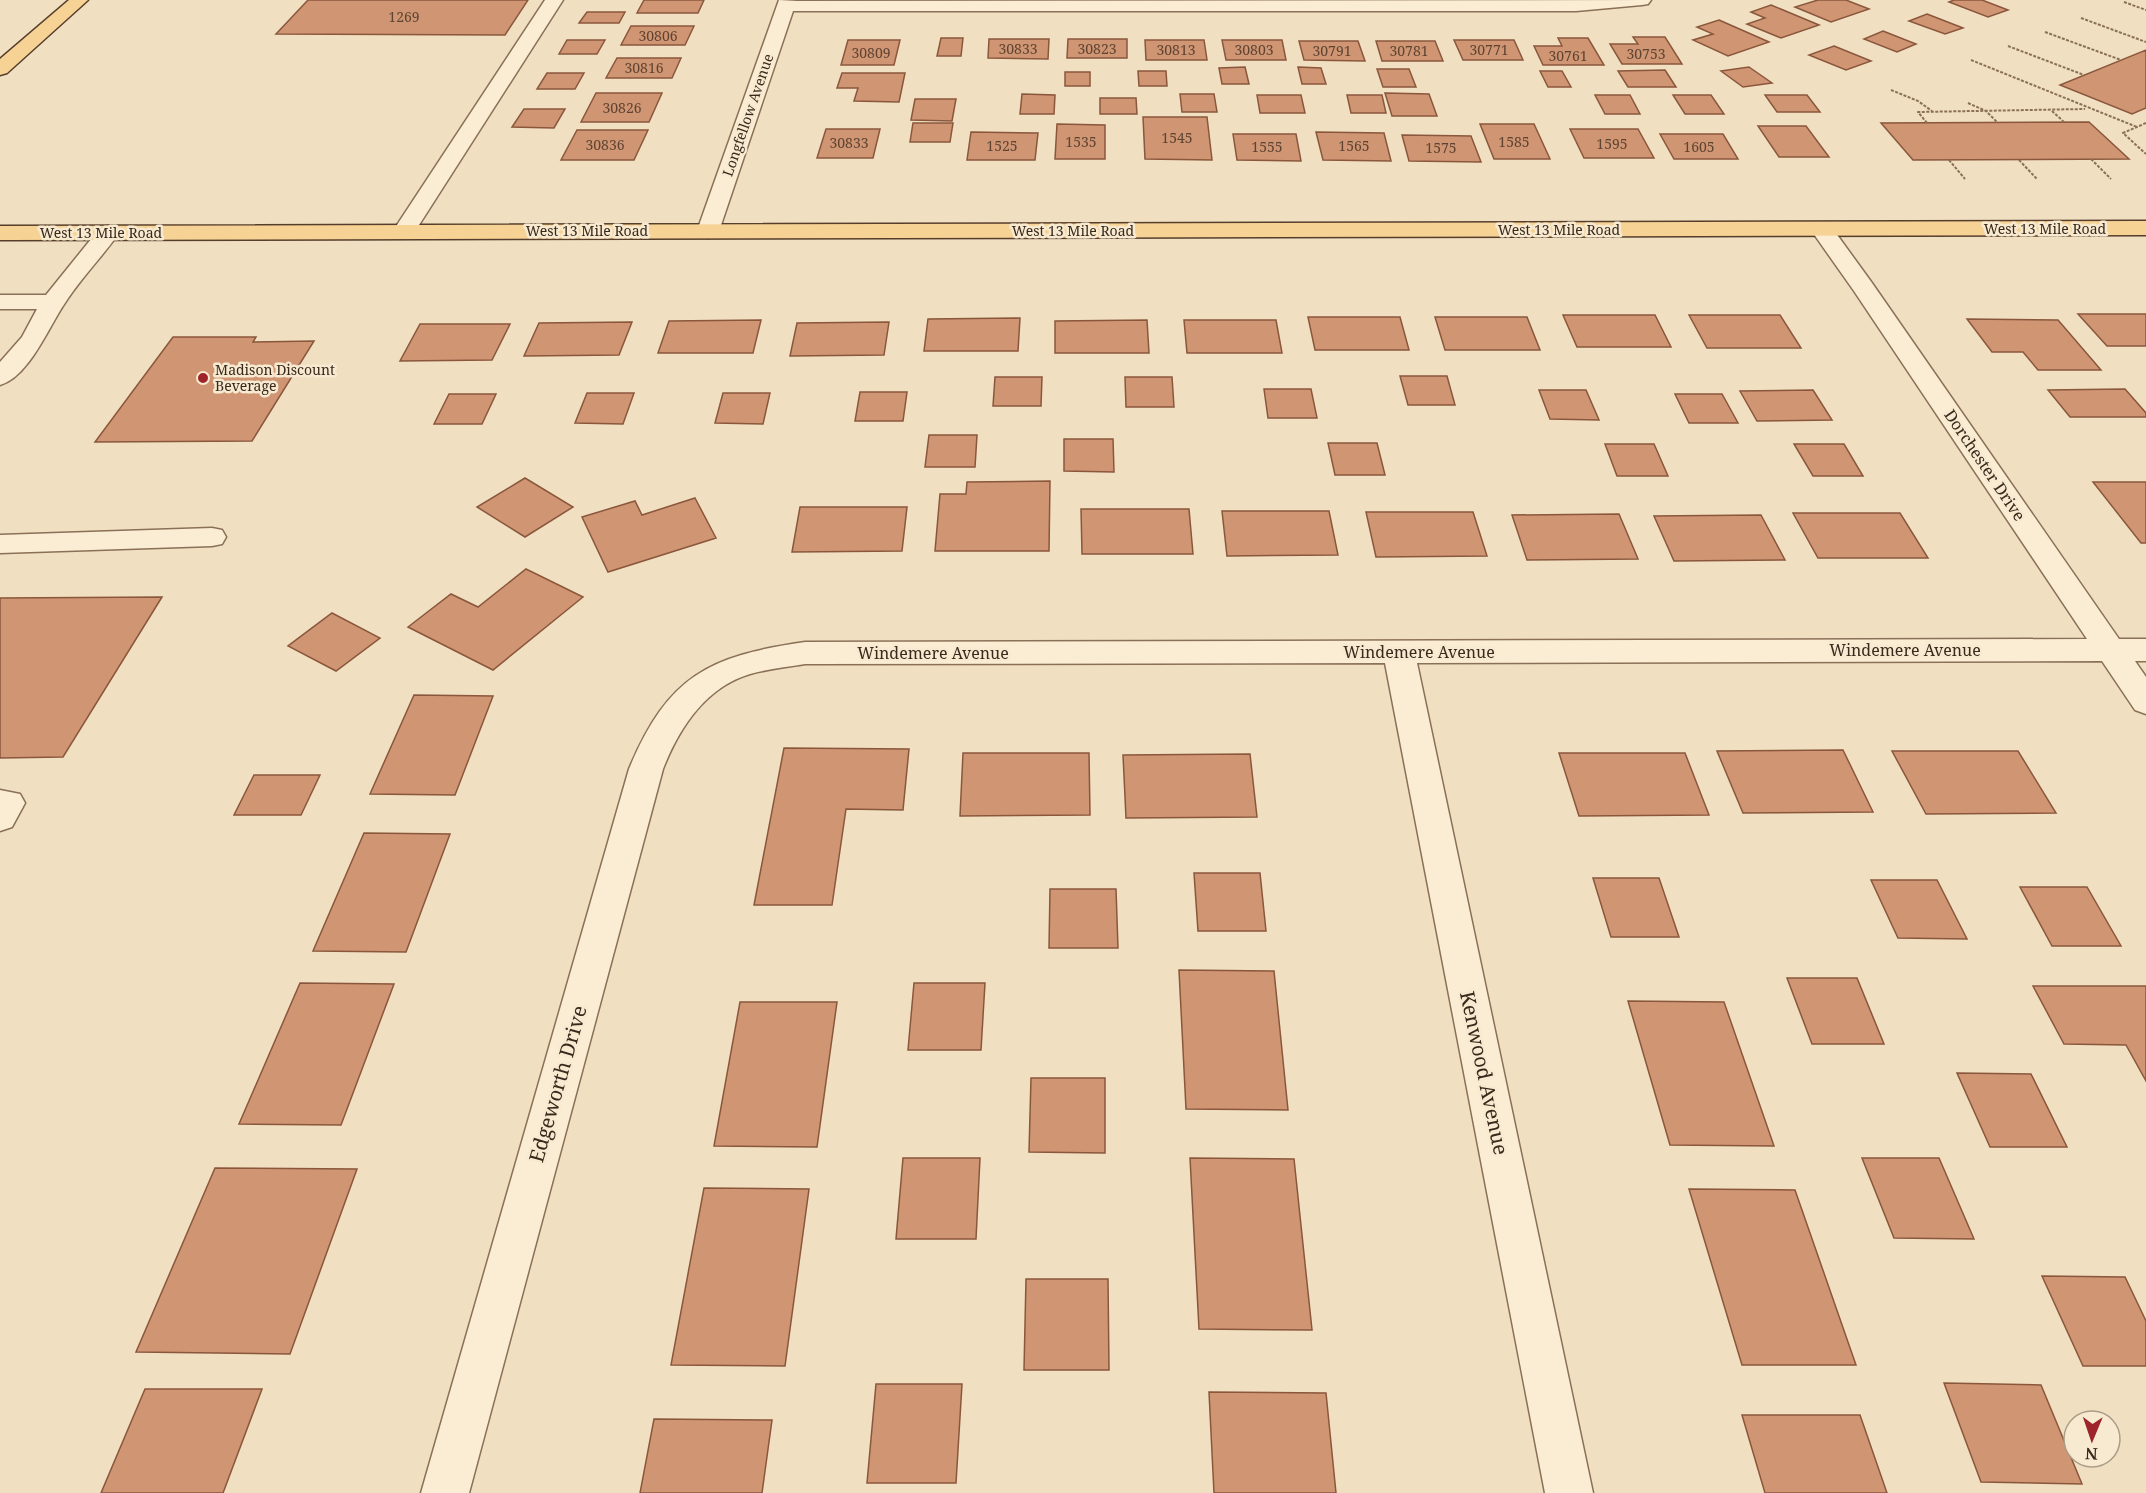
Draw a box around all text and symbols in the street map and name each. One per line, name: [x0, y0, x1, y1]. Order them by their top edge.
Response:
house number: 1269: [388, 7, 420, 26]
house number: 30806: [638, 26, 678, 45]
house number: 30833: [998, 39, 1038, 58]
house number: 30823: [1077, 39, 1117, 58]
house number: 30813: [1156, 40, 1196, 59]
house number: 30803: [1234, 40, 1274, 59]
house number: 30771: [1469, 40, 1509, 59]
house number: 30791: [1312, 41, 1352, 60]
house number: 30781: [1389, 41, 1429, 60]
house number: 30809: [851, 43, 891, 62]
house number: 30753: [1626, 44, 1666, 63]
house number: 30761: [1548, 46, 1588, 65]
street label: Longfellow Avenue: [718, 51, 777, 179]
house number: 30816: [624, 58, 664, 77]
house number: 30826: [602, 98, 642, 117]
house number: 1545: [1161, 128, 1193, 147]
house number: 1535: [1065, 132, 1097, 151]
house number: 1585: [1498, 132, 1530, 151]
house number: 30833: [829, 133, 869, 152]
house number: 1595: [1596, 134, 1628, 153]
house number: 30836: [585, 135, 625, 154]
house number: 1525: [986, 136, 1018, 155]
house number: 1565: [1338, 136, 1370, 155]
house number: 1555: [1251, 137, 1283, 156]
house number: 1605: [1683, 137, 1715, 156]
house number: 1575: [1425, 138, 1457, 157]
street label: West 13 Mile Road: [1984, 219, 2107, 238]
street label: West 13 Mile Road: [1498, 220, 1621, 239]
street label: West 13 Mile Road: [526, 221, 649, 240]
street label: West 13 Mile Road: [1012, 221, 1135, 240]
street label: West 13 Mile Road: [40, 223, 163, 242]
place label: Madison Discount Beverage: [215, 360, 335, 395]
marker: Madison Discount Beverage: [196, 371, 210, 385]
street label: Dorchester Drive: [1939, 405, 2031, 525]
street label: Windemere Avenue: [1829, 639, 1981, 661]
street label: Windemere Avenue: [1343, 641, 1495, 663]
street label: Windemere Avenue: [857, 642, 1009, 664]
street label: Kenwood Avenue: [1454, 989, 1515, 1157]
street label: Edgeworth Drive: [522, 1002, 593, 1165]
north arrow: [2062, 1409, 2122, 1469]
text: N: [2084, 1443, 2098, 1465]

